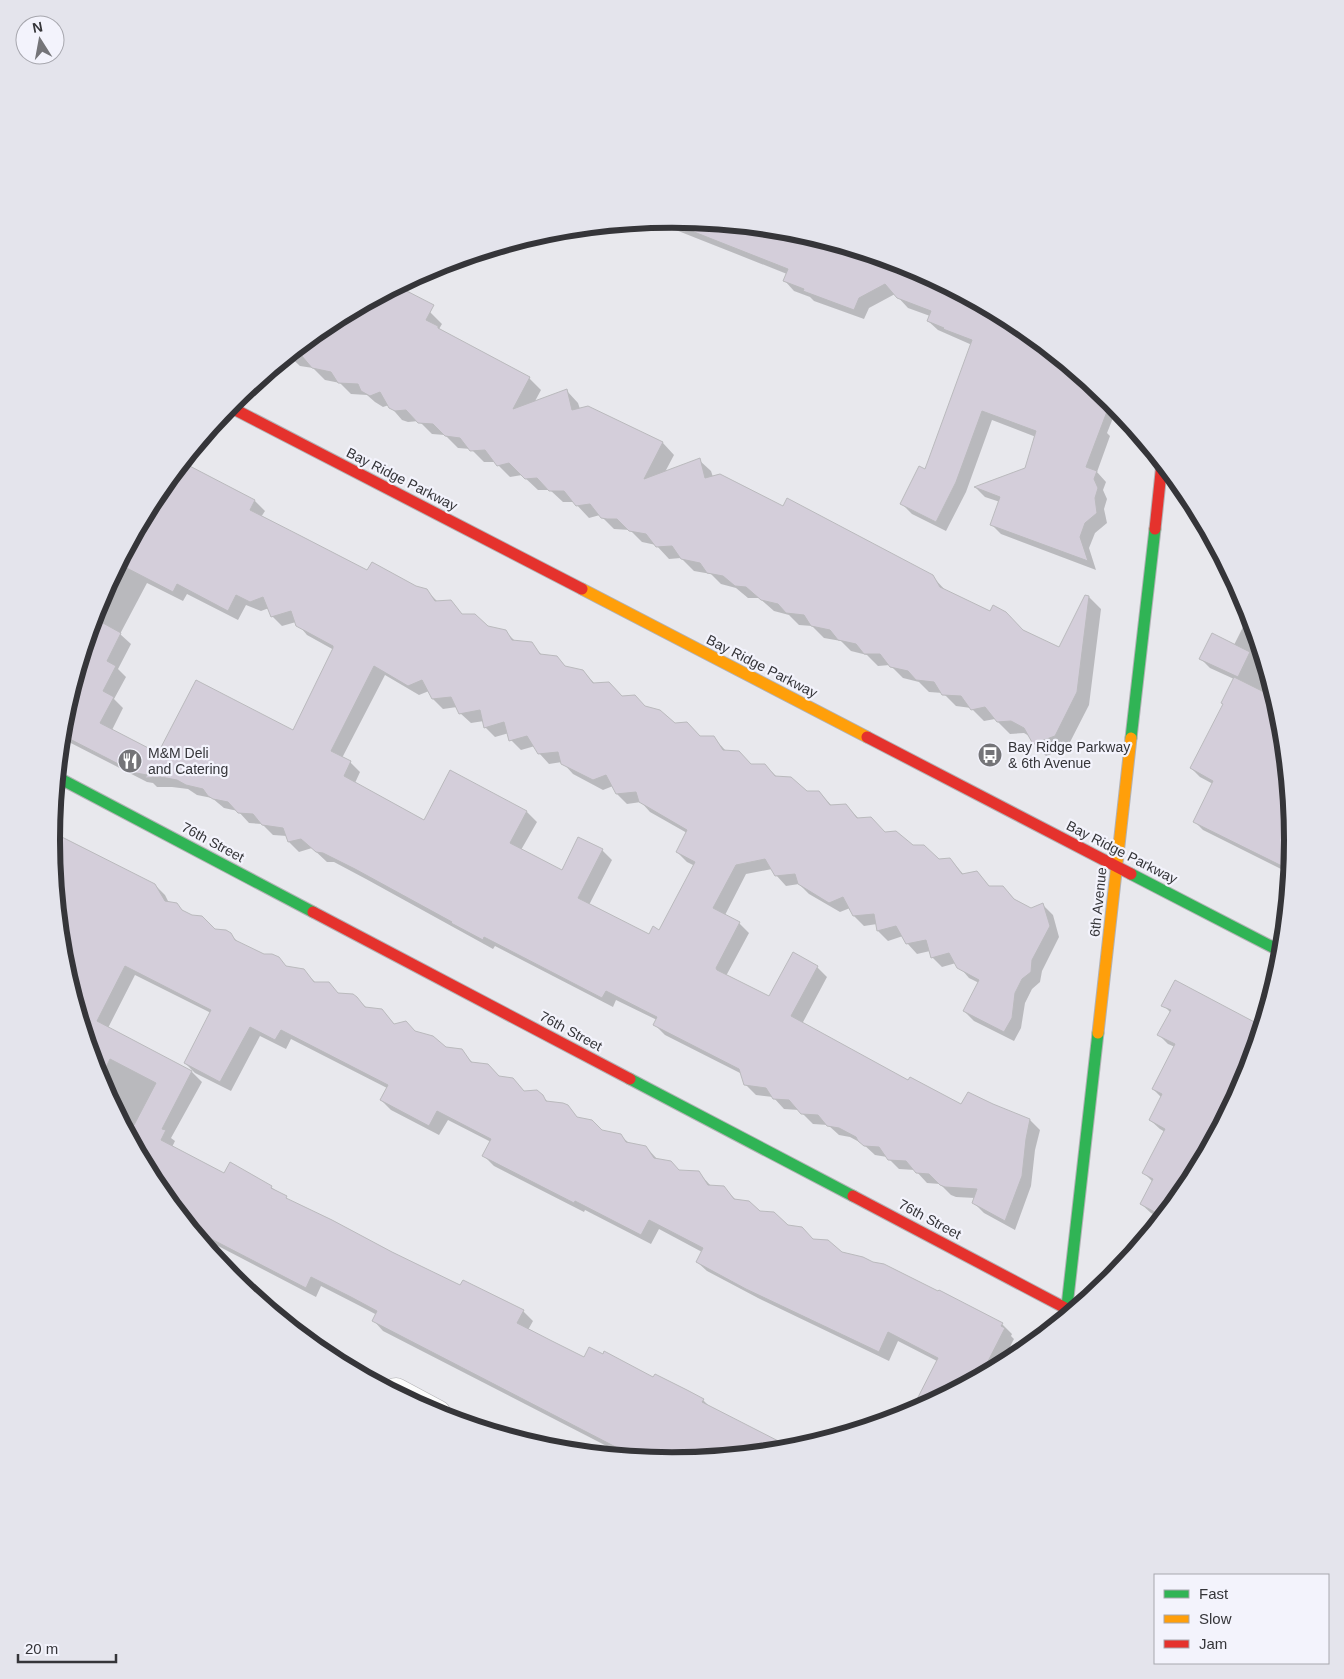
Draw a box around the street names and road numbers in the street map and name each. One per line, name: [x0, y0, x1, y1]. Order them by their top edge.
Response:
street label: Bay Ridge Parkway: [344, 444, 460, 514]
street label: Bay Ridge Parkway: [704, 631, 820, 701]
street label: Bay Ridge Parkway: [1064, 817, 1180, 887]
street label: 76th Street: [179, 819, 247, 865]
street label: 6th Avenue: [1086, 866, 1110, 938]
street label: 76th Street: [537, 1008, 605, 1054]
street label: 76th Street: [896, 1196, 964, 1242]

